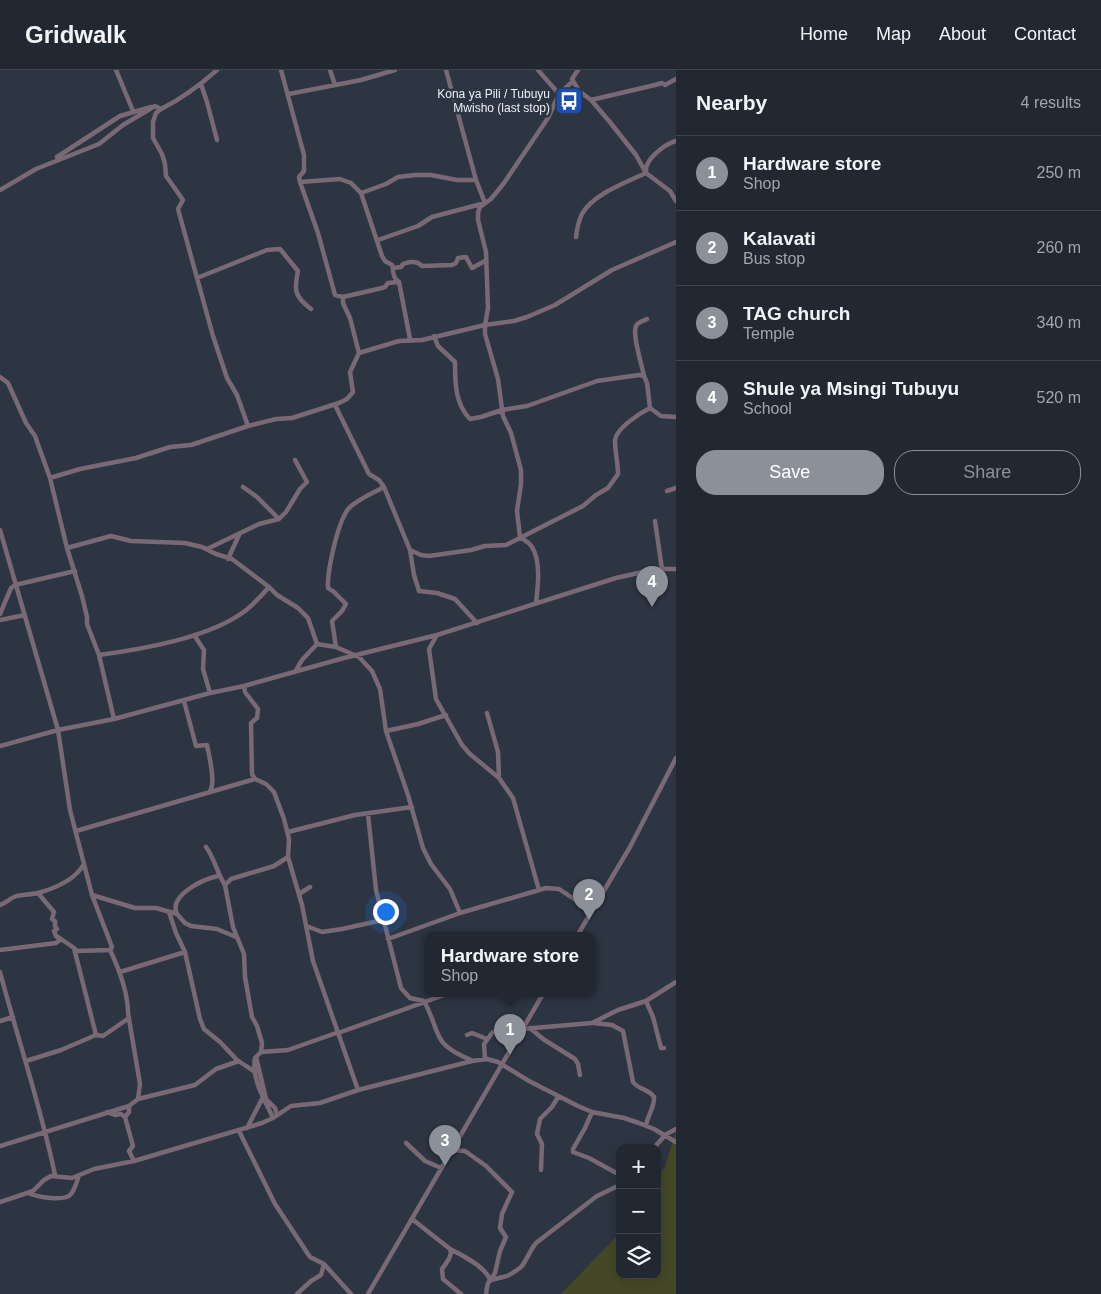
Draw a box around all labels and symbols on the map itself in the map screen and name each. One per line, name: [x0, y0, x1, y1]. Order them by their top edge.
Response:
bus stop icon: Kona ya Pili / Tubuyu Mwisho (last stop): [554, 86, 584, 116]
place label: Kona ya Pili / Tubuyu Mwisho (last stop): [437, 87, 550, 115]
pin: 4: [636, 566, 668, 607]
pin: 2: [573, 879, 605, 920]
your location: [373, 899, 399, 925]
pin: 1: [494, 1014, 526, 1055]
pin: 3: [429, 1125, 461, 1166]

